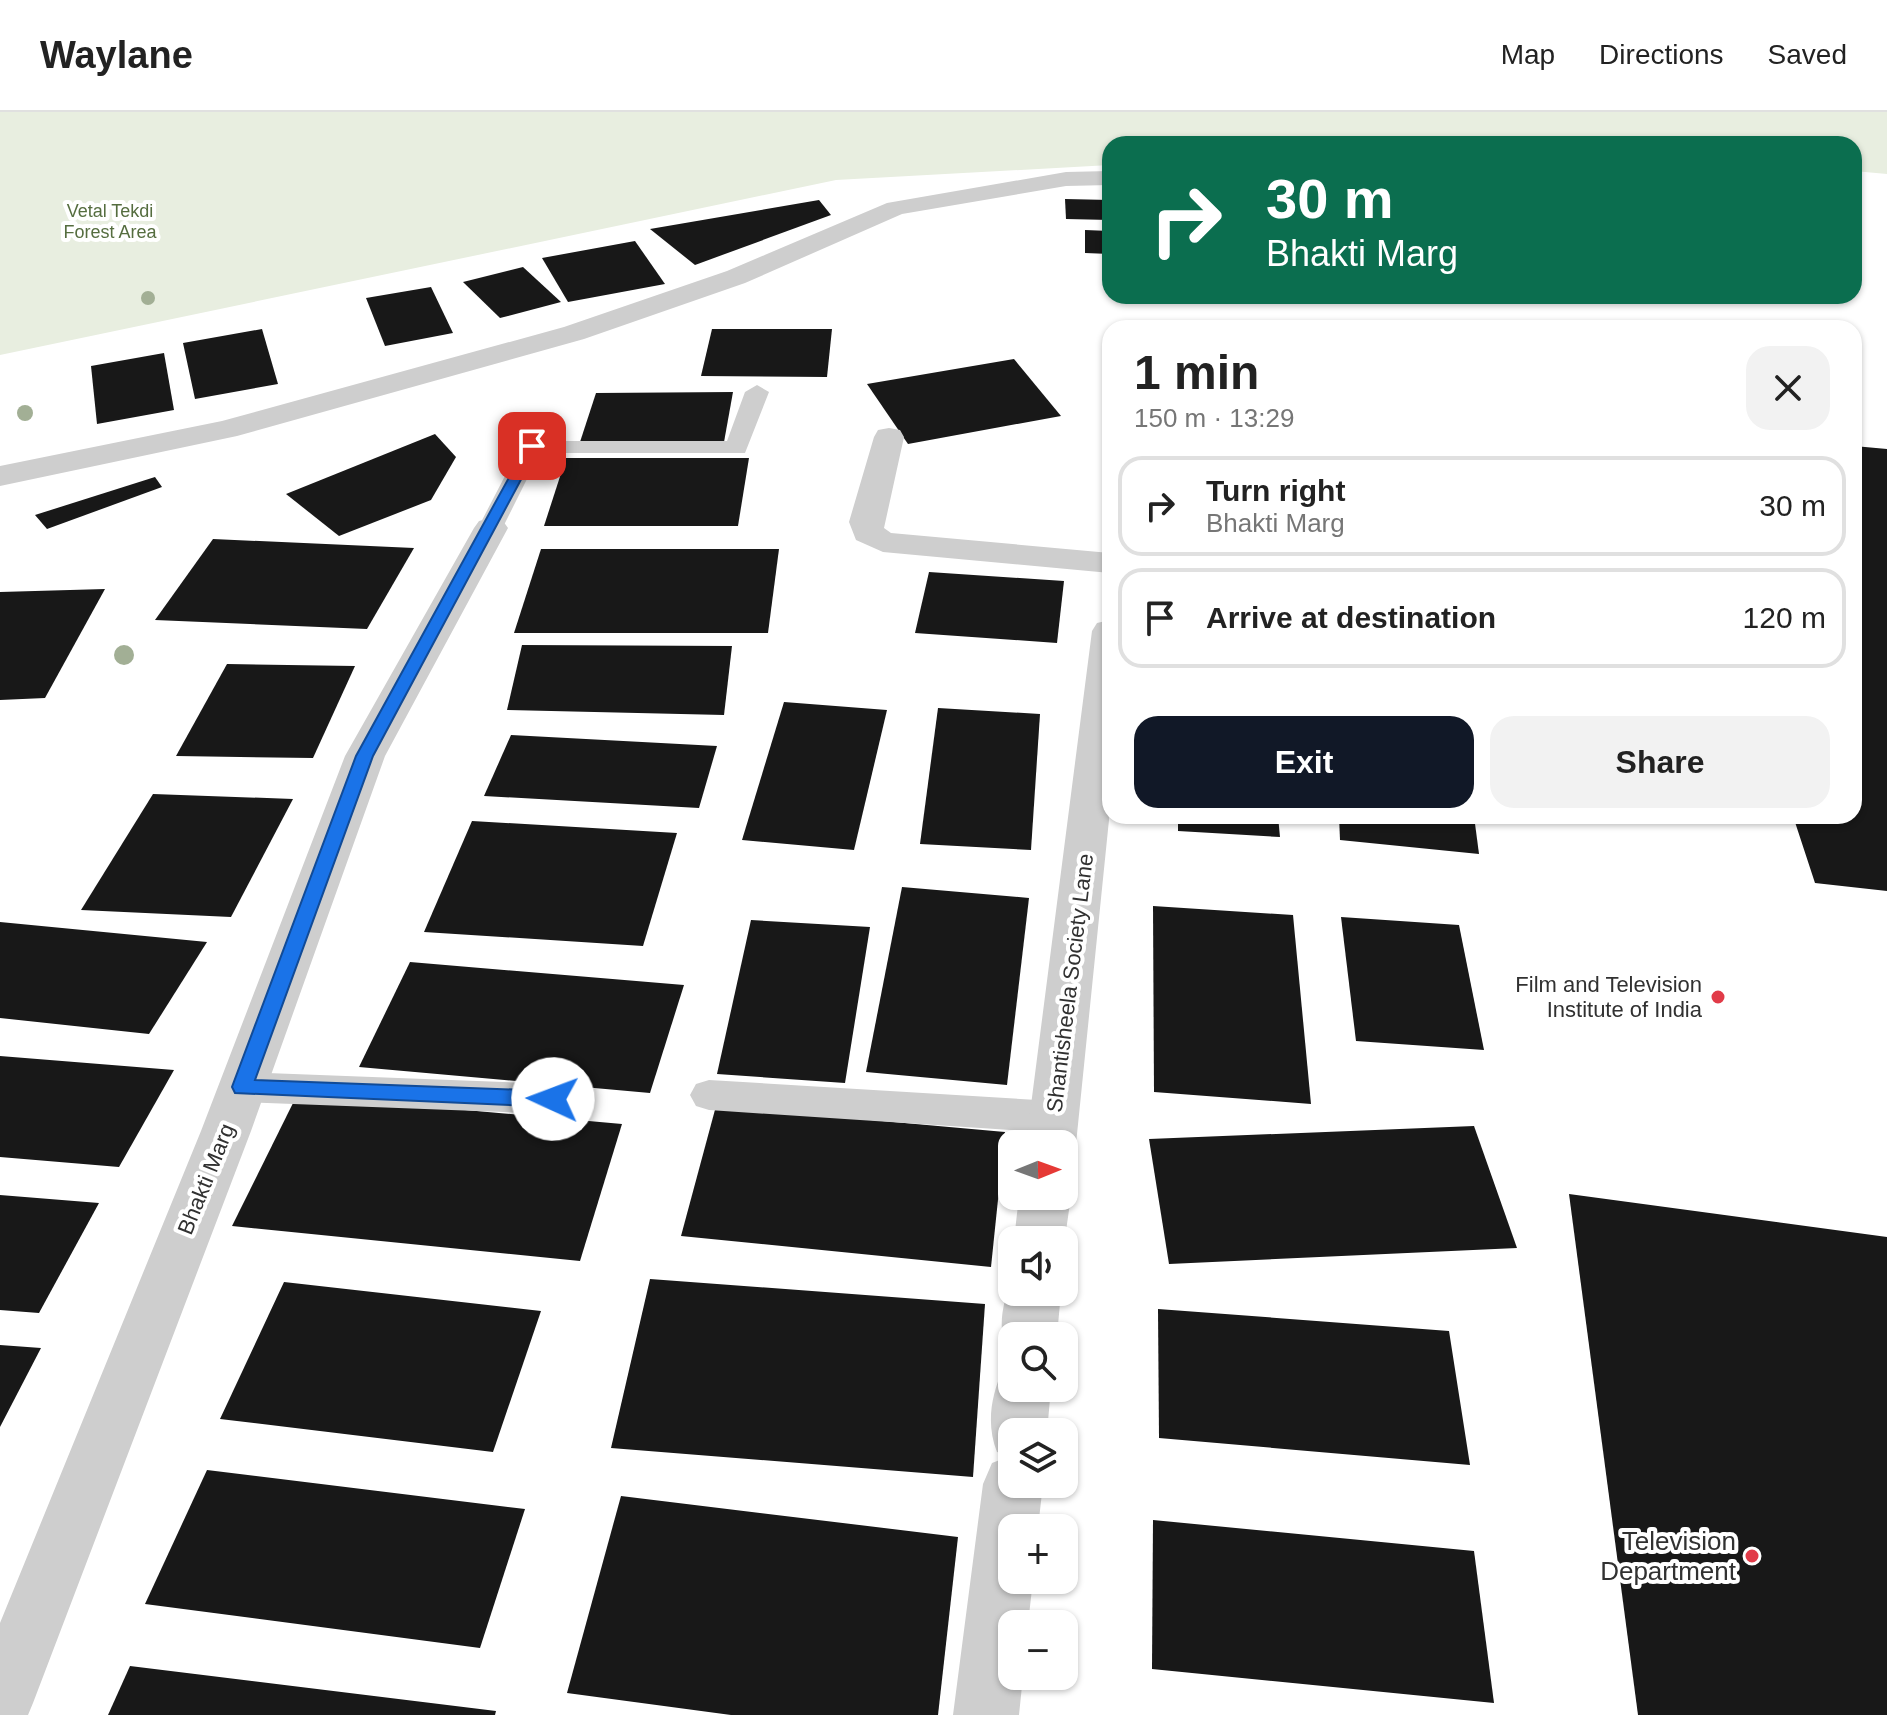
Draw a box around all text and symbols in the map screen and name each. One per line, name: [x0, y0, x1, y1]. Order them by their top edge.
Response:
text: Waylane: [40, 34, 193, 76]
text: Map: [1501, 39, 1555, 70]
text: Directions: [1599, 39, 1724, 70]
text: Saved: [1768, 39, 1847, 70]
text: 30 m: [1266, 167, 1394, 230]
icon: right: [1134, 168, 1238, 272]
park label: Vetal Tekdi Forest Area: [63, 201, 158, 242]
text: Bhakti Marg: [1266, 233, 1458, 274]
text: 1 min: [1134, 346, 1259, 399]
button: close: [1746, 346, 1830, 430]
text: 150 m · 13:29: [1134, 403, 1294, 433]
pin: [498, 412, 566, 480]
icon: arrive: [510, 424, 554, 468]
text: Turn right: [1206, 474, 1345, 507]
icon: right: [1138, 484, 1182, 528]
text: 30 m: [1759, 489, 1826, 522]
text: Bhakti Marg: [1206, 508, 1345, 538]
icon: arrive: [1138, 596, 1182, 640]
text: Arrive at destination: [1206, 601, 1496, 634]
text: 120 m: [1743, 601, 1826, 634]
button: Exit: [1134, 716, 1474, 808]
button: Share: [1490, 716, 1830, 808]
street label: Shantisheela Society Lane: [1042, 852, 1098, 1114]
place label: Film and Television Institute of India: [1515, 972, 1703, 1022]
marker: Film and Television Institute of India: [1709, 988, 1727, 1006]
position arrow: [511, 1057, 595, 1141]
street label: Bhakti Marg: [172, 1120, 240, 1238]
north arrow: [998, 1130, 1078, 1210]
map controls: [998, 1130, 1078, 1690]
button: sound: [998, 1226, 1078, 1306]
button: search: [998, 1322, 1078, 1402]
button: layers: [998, 1418, 1078, 1498]
button: +: [998, 1514, 1078, 1594]
place label: Television Department: [1600, 1526, 1737, 1586]
marker: Television Department: [1743, 1547, 1761, 1565]
button: −: [998, 1610, 1078, 1690]

